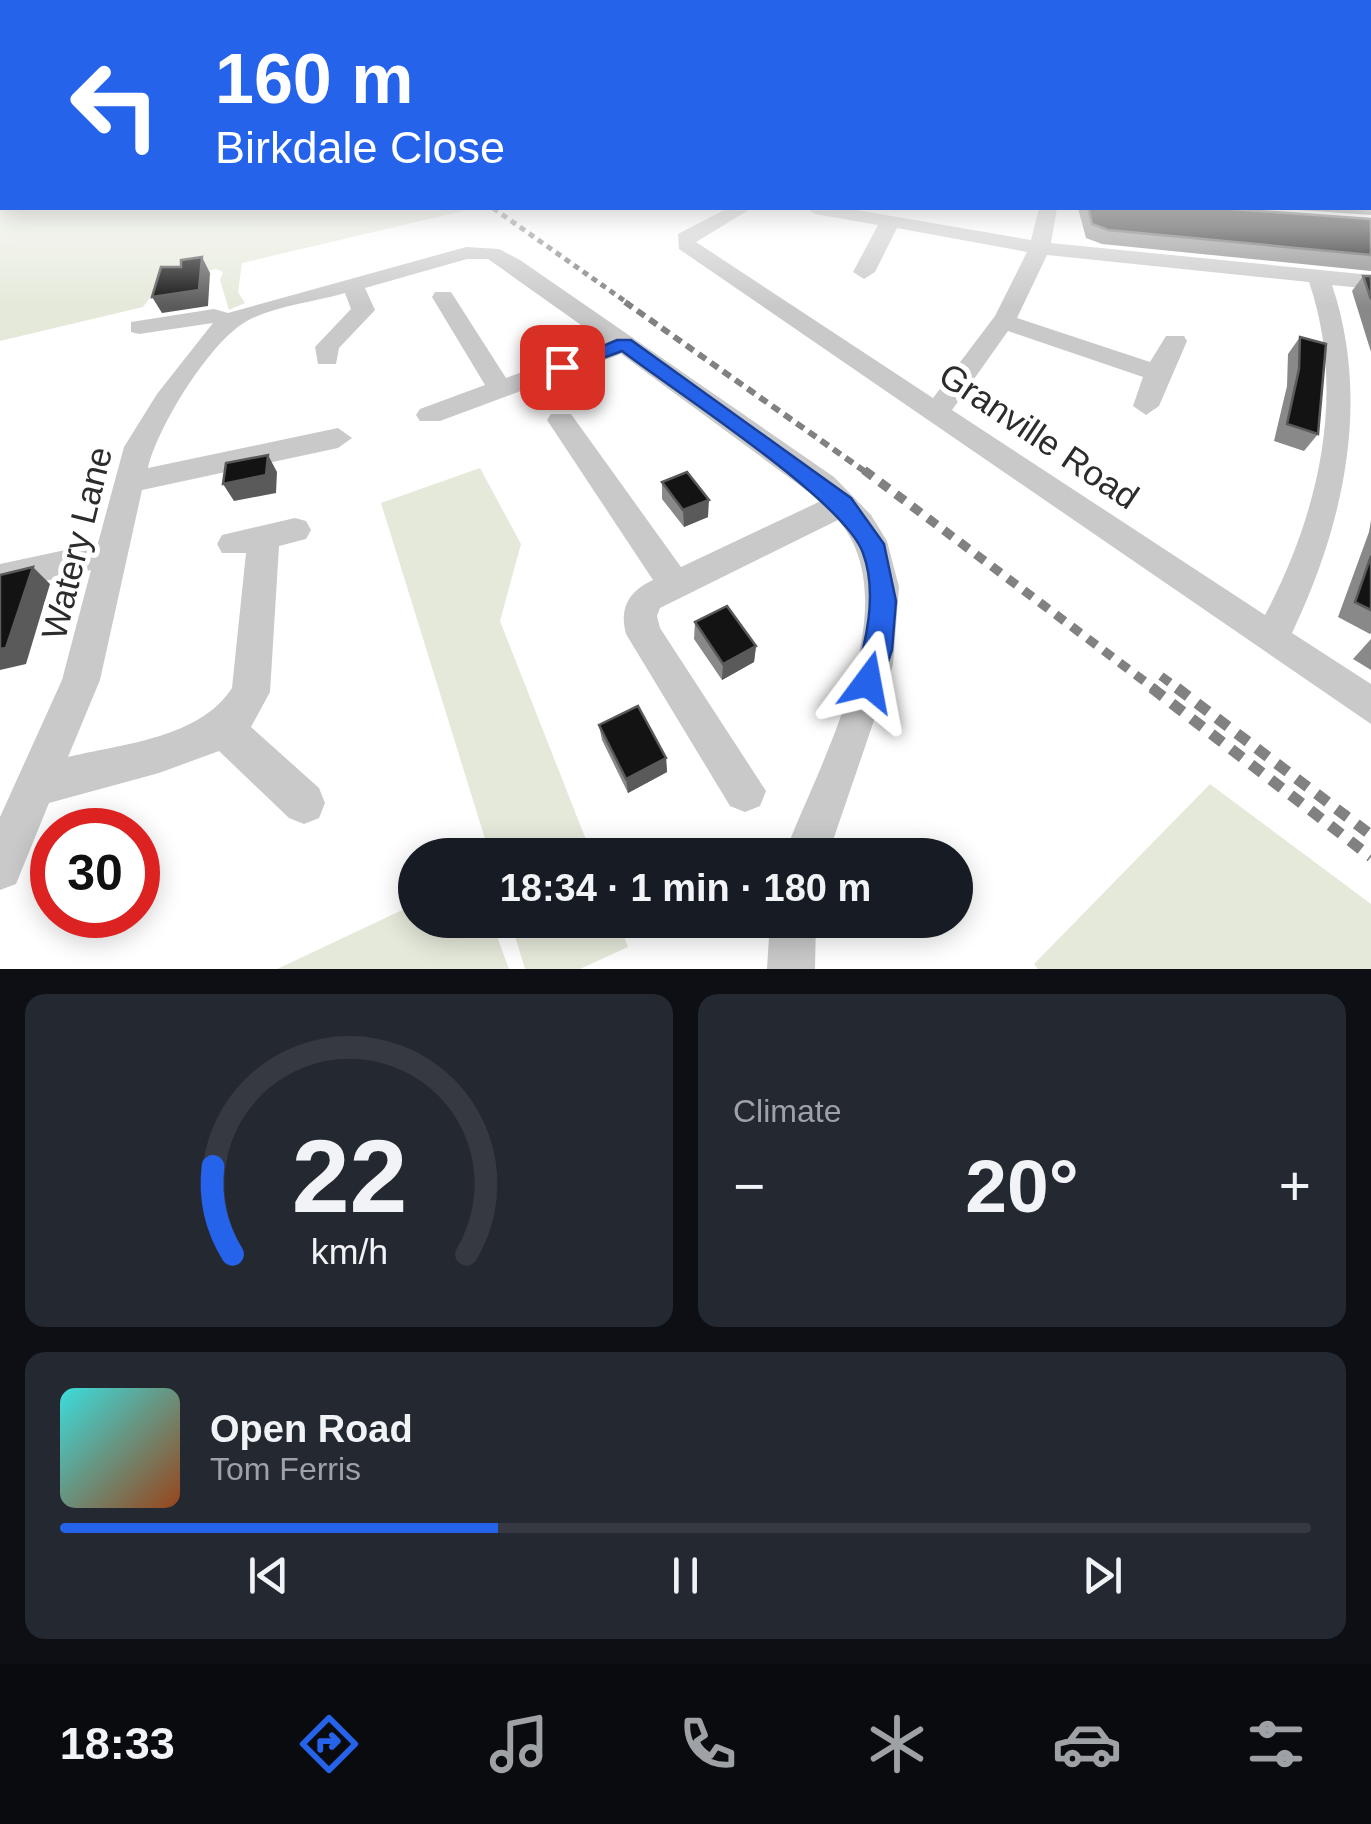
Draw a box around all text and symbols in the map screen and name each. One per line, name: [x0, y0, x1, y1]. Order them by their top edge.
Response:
icon: left: [50, 40, 180, 170]
text: 160 m: [215, 40, 413, 118]
text: Birkdale Close: [215, 122, 505, 173]
pin: [520, 325, 605, 410]
icon: arrive: [535, 340, 590, 395]
street label: Granville Road: [932, 355, 1146, 516]
street label: Watery Lane: [34, 443, 119, 643]
position arrow: [816, 630, 920, 734]
speed limit sign: 30: [30, 808, 160, 938]
text: 18:34 · 1 min · 180 m: [500, 867, 871, 909]
text: Climate: [733, 1093, 841, 1129]
text: 22: [291, 1118, 407, 1234]
text: 20°: [965, 1144, 1079, 1228]
text: −: [733, 1155, 765, 1217]
text: +: [1279, 1155, 1311, 1217]
text: km/h: [310, 1232, 388, 1272]
text: Open Road: [210, 1408, 413, 1450]
text: Tom Ferris: [210, 1451, 361, 1487]
icon: previous: [241, 1548, 296, 1603]
icon: pause: [658, 1548, 713, 1603]
icon: next: [1075, 1548, 1130, 1603]
icon: directions: [294, 1709, 364, 1779]
icon: music: [484, 1709, 554, 1779]
icon: phone: [673, 1709, 743, 1779]
icon: climate: [862, 1709, 932, 1779]
icon: car: [1052, 1709, 1122, 1779]
icon: filters: [1241, 1709, 1311, 1779]
text: 18:33: [60, 1718, 175, 1769]

